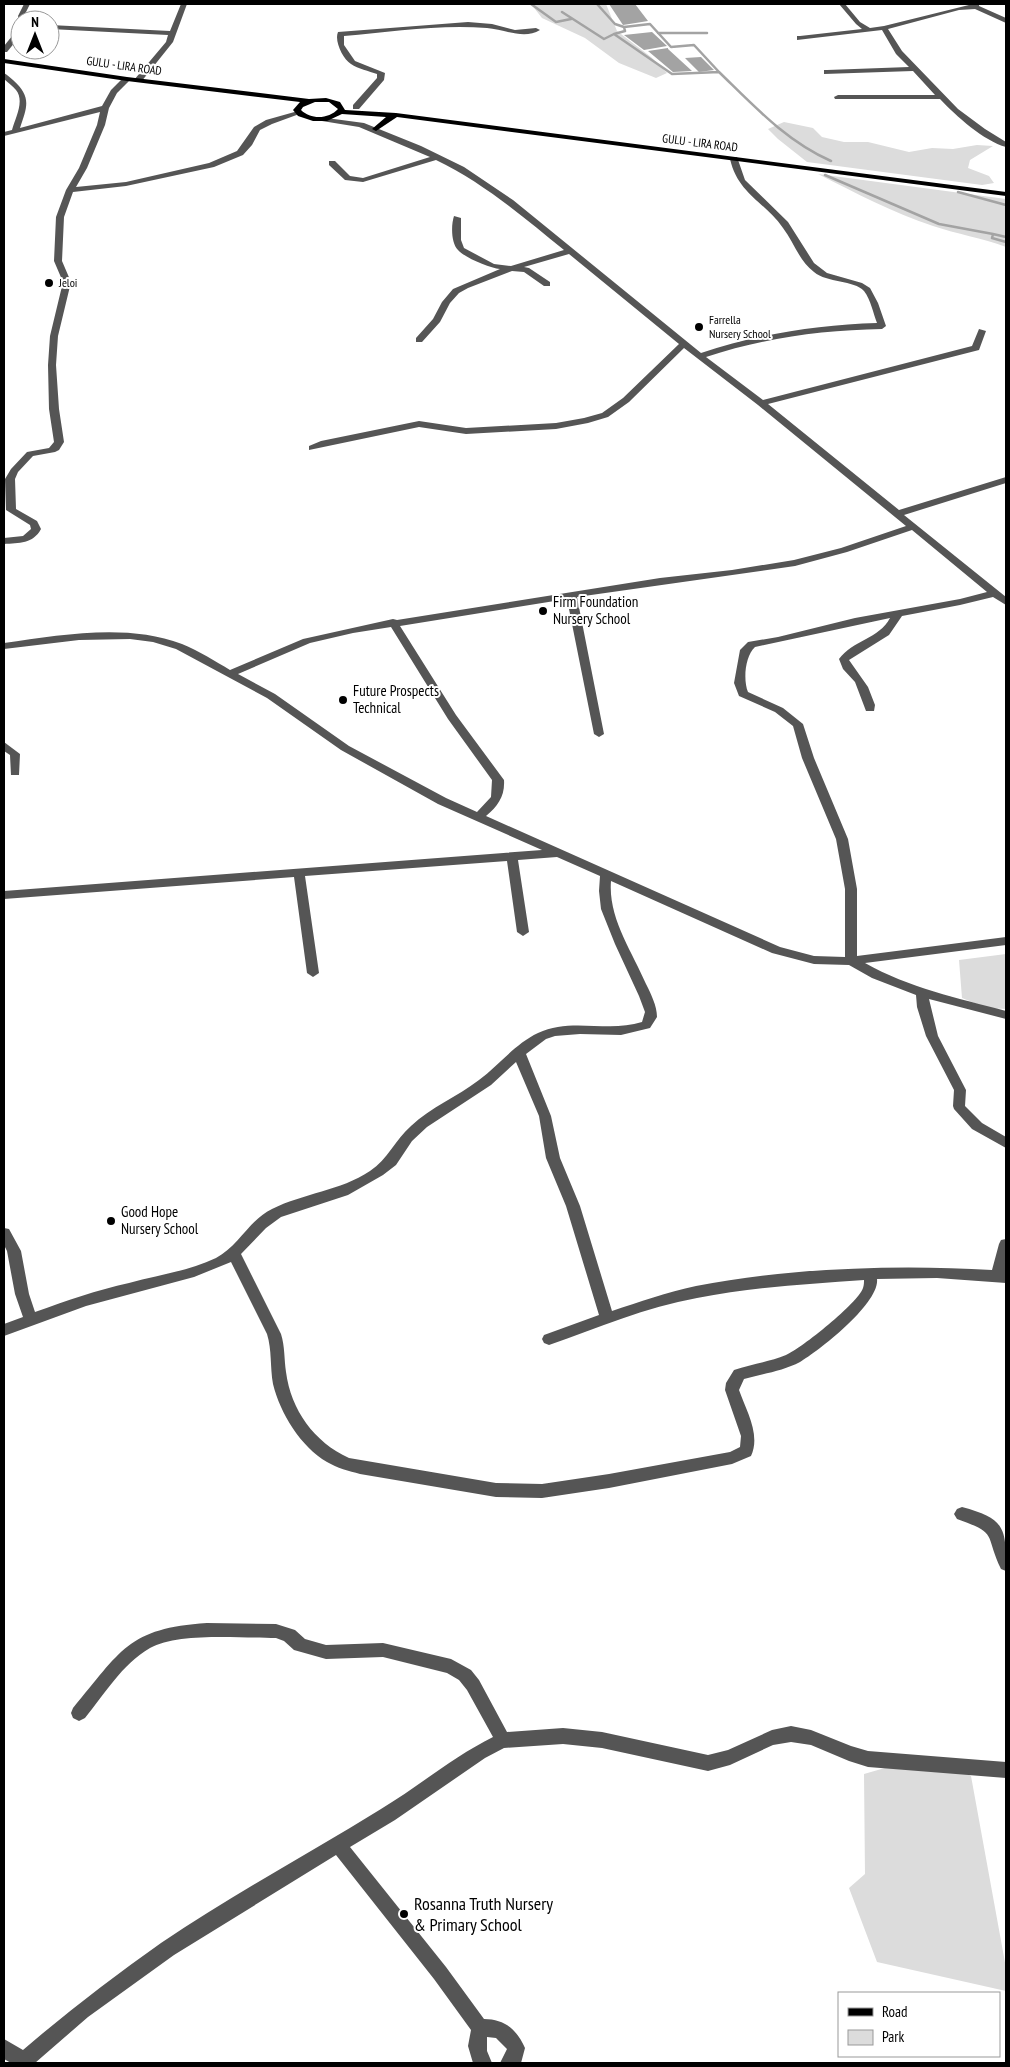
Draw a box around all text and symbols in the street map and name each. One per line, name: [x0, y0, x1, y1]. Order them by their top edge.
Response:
north arrow: [10, 10, 60, 60]
text: N: [31, 13, 39, 31]
street label: GULU - LIRA ROAD: [85, 53, 163, 78]
street label: GULU - LIRA ROAD: [661, 130, 739, 155]
place label: Jeloi: [58, 275, 77, 290]
marker: Jeloi: [43, 277, 55, 289]
place label: Farrella Nursery School: [709, 312, 771, 341]
marker: Farrella Nursery School: [693, 321, 705, 333]
place label: Firm Foundation Nursery School: [553, 592, 638, 628]
marker: Firm Foundation Nursery School: [537, 605, 549, 617]
place label: Future Prospects Technical: [353, 681, 439, 717]
marker: Future Prospects Technical: [337, 694, 349, 706]
place label: Good Hope Nursery School: [121, 1202, 199, 1238]
marker: Good Hope Nursery School: [105, 1215, 117, 1227]
place label: Rosanna Truth Nursery & Primary School: [414, 1892, 553, 1936]
marker: Rosanna Truth Nursery & Primary School: [398, 1908, 410, 1920]
legend: [838, 1992, 1000, 2057]
text: Road: [882, 2002, 908, 2021]
text: Park: [882, 2027, 904, 2046]

